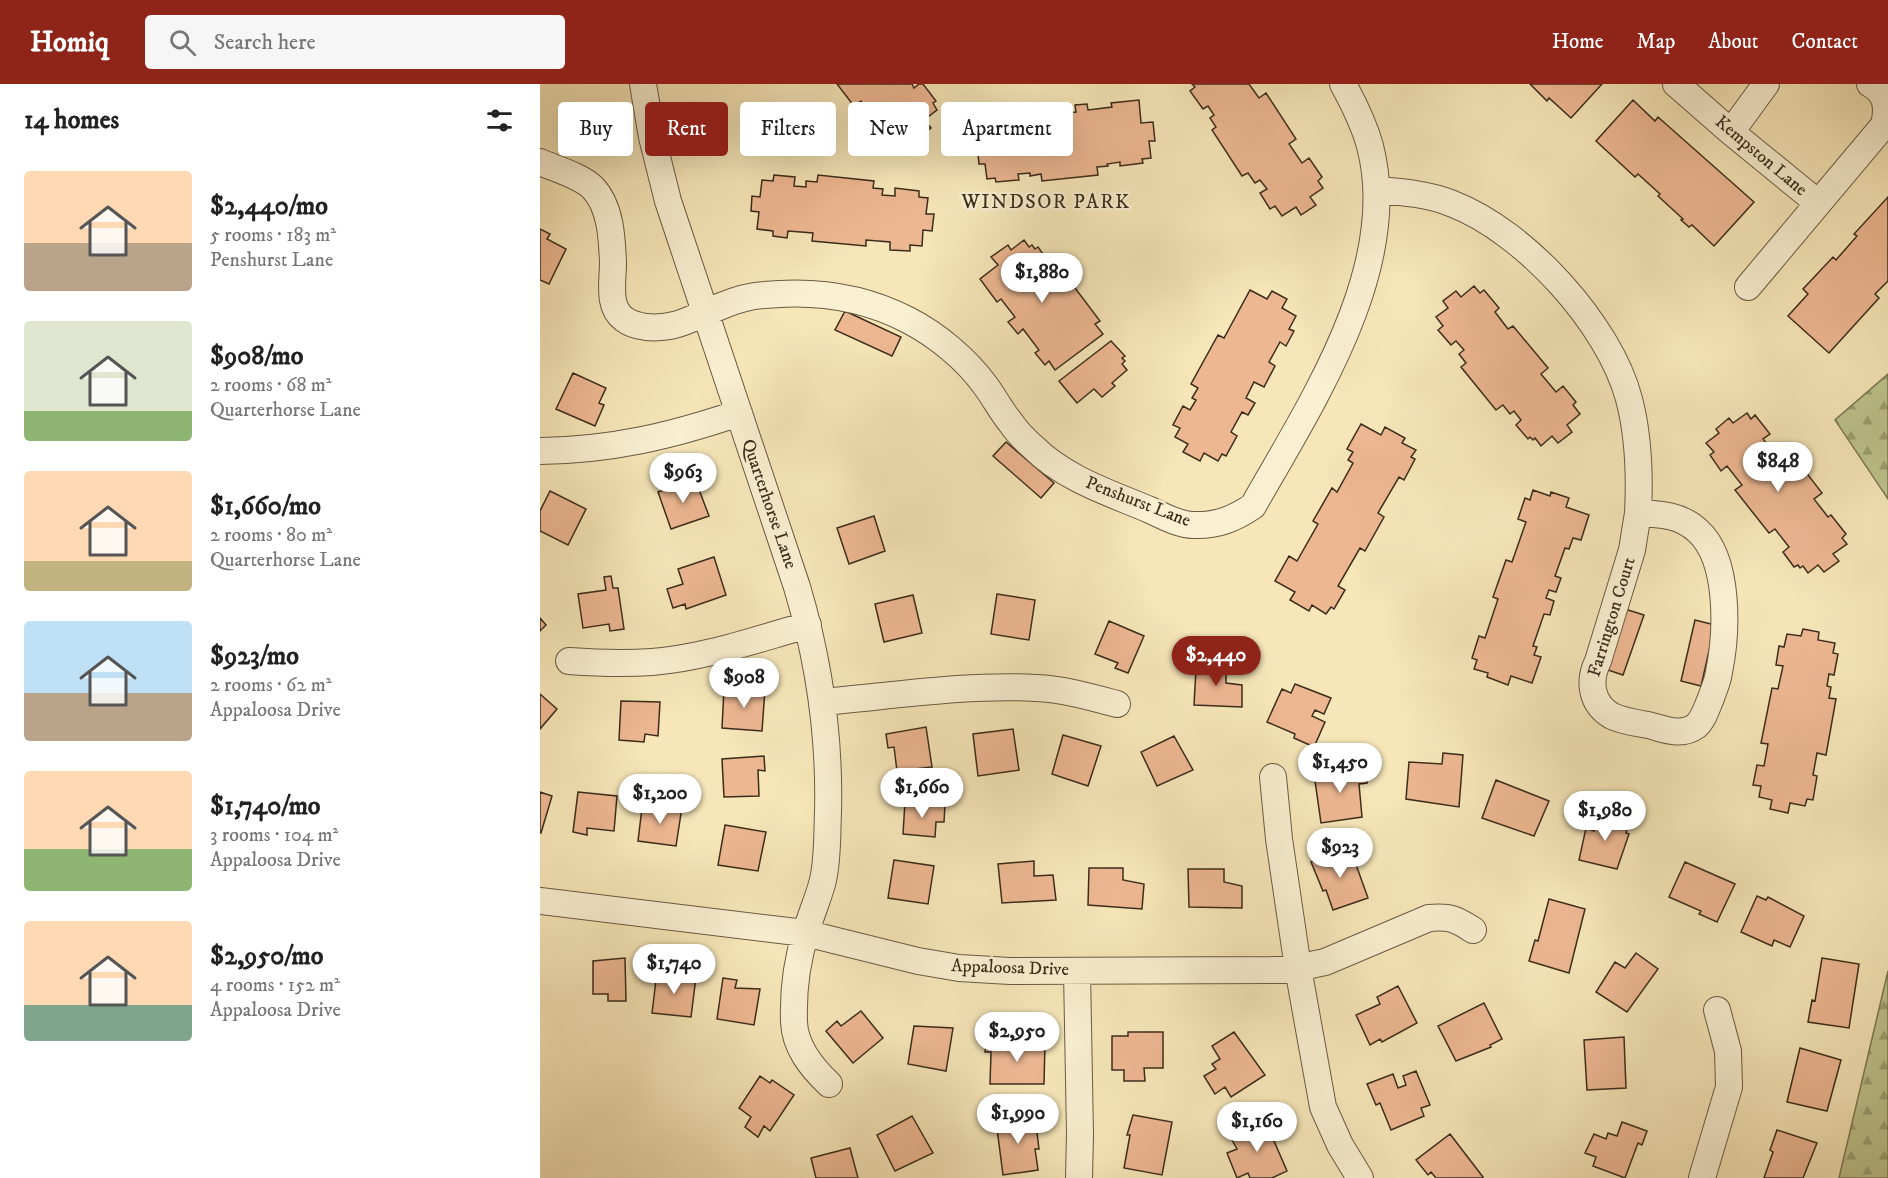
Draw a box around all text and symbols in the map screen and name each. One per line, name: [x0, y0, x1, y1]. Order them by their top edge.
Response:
search box: [145, 15, 565, 69]
text: Homiq: [30, 25, 109, 60]
icon: search: [166, 26, 199, 59]
text: Search here: [214, 29, 316, 56]
text: Home: [1552, 29, 1604, 55]
text: Map: [1637, 29, 1675, 55]
text: About: [1708, 29, 1759, 55]
text: Contact: [1792, 29, 1858, 55]
chip: Buy: [558, 102, 633, 156]
chip: Rent: [645, 102, 728, 156]
chip: Filters: [740, 102, 836, 156]
chip: New: [848, 102, 929, 156]
chip: Apartment: [941, 102, 1073, 156]
text: 14 homes: [24, 104, 119, 137]
icon: filters: [483, 104, 516, 137]
street label: Kempston Lane: [1710, 111, 1812, 201]
text: $2,440/mo: [210, 190, 328, 223]
district label: WINDSOR PARK: [960, 190, 1131, 215]
icon: home: [72, 195, 144, 267]
text: 5 rooms · 183 m²: [210, 223, 336, 248]
text: Penshurst Lane: [210, 248, 333, 273]
pin: $1,880: [993, 253, 1091, 304]
text: $1,880: [1015, 260, 1069, 285]
text: $908/mo: [210, 340, 303, 373]
icon: home: [72, 345, 144, 417]
text: 2 rooms · 68 m²: [210, 373, 332, 398]
text: Quarterhorse Lane: [210, 398, 361, 423]
street label: Quarterhorse Lane: [737, 436, 801, 572]
pin: $848: [1742, 442, 1814, 493]
text: $848: [1757, 449, 1799, 474]
pin: $963: [647, 453, 719, 504]
text: $963: [664, 460, 702, 485]
street label: Penshurst Lane: [1082, 472, 1194, 532]
text: $1,660/mo: [210, 490, 321, 523]
icon: home: [72, 495, 144, 567]
text: 2 rooms · 80 m²: [210, 523, 332, 548]
text: Quarterhorse Lane: [210, 548, 361, 573]
street label: Farrington Court: [1583, 554, 1641, 680]
pin: $2,440: [1167, 636, 1265, 687]
text: $923/mo: [210, 640, 299, 673]
text: $2,440: [1186, 643, 1246, 668]
icon: home: [72, 645, 144, 717]
pin: $908: [708, 658, 780, 709]
text: $908: [723, 665, 765, 690]
text: 2 rooms · 62 m²: [210, 673, 332, 698]
text: Appaloosa Drive: [210, 698, 341, 723]
pin: $1,450: [1291, 743, 1389, 794]
text: $1,450: [1312, 750, 1368, 775]
pin: $1,660: [873, 768, 971, 819]
pin: $1,200: [611, 774, 709, 825]
text: $1,660: [894, 775, 950, 800]
text: $1,200: [633, 781, 688, 806]
text: $1,740/mo: [210, 790, 321, 823]
pin: $1,980: [1556, 791, 1654, 842]
icon: home: [72, 795, 144, 867]
text: $1,980: [1578, 798, 1632, 823]
text: 3 rooms · 104 m²: [210, 823, 338, 848]
pin: $923: [1304, 828, 1376, 879]
text: $923: [1321, 835, 1359, 860]
text: Appaloosa Drive: [210, 848, 341, 873]
text: $2,950/mo: [210, 940, 323, 973]
pin: $1,740: [625, 944, 723, 995]
icon: home: [72, 945, 144, 1017]
text: $1,740: [647, 951, 701, 976]
street label: Appaloosa Drive: [951, 955, 1069, 981]
text: 4 rooms · 152 m²: [210, 973, 340, 998]
text: Appaloosa Drive: [210, 998, 341, 1023]
pin: $2,950: [968, 1012, 1066, 1063]
text: $2,950: [988, 1019, 1046, 1044]
pin: $1,990: [969, 1094, 1067, 1145]
text: $1,990: [991, 1101, 1045, 1126]
pin: $1,160: [1208, 1102, 1306, 1153]
text: $1,160: [1231, 1109, 1283, 1134]

